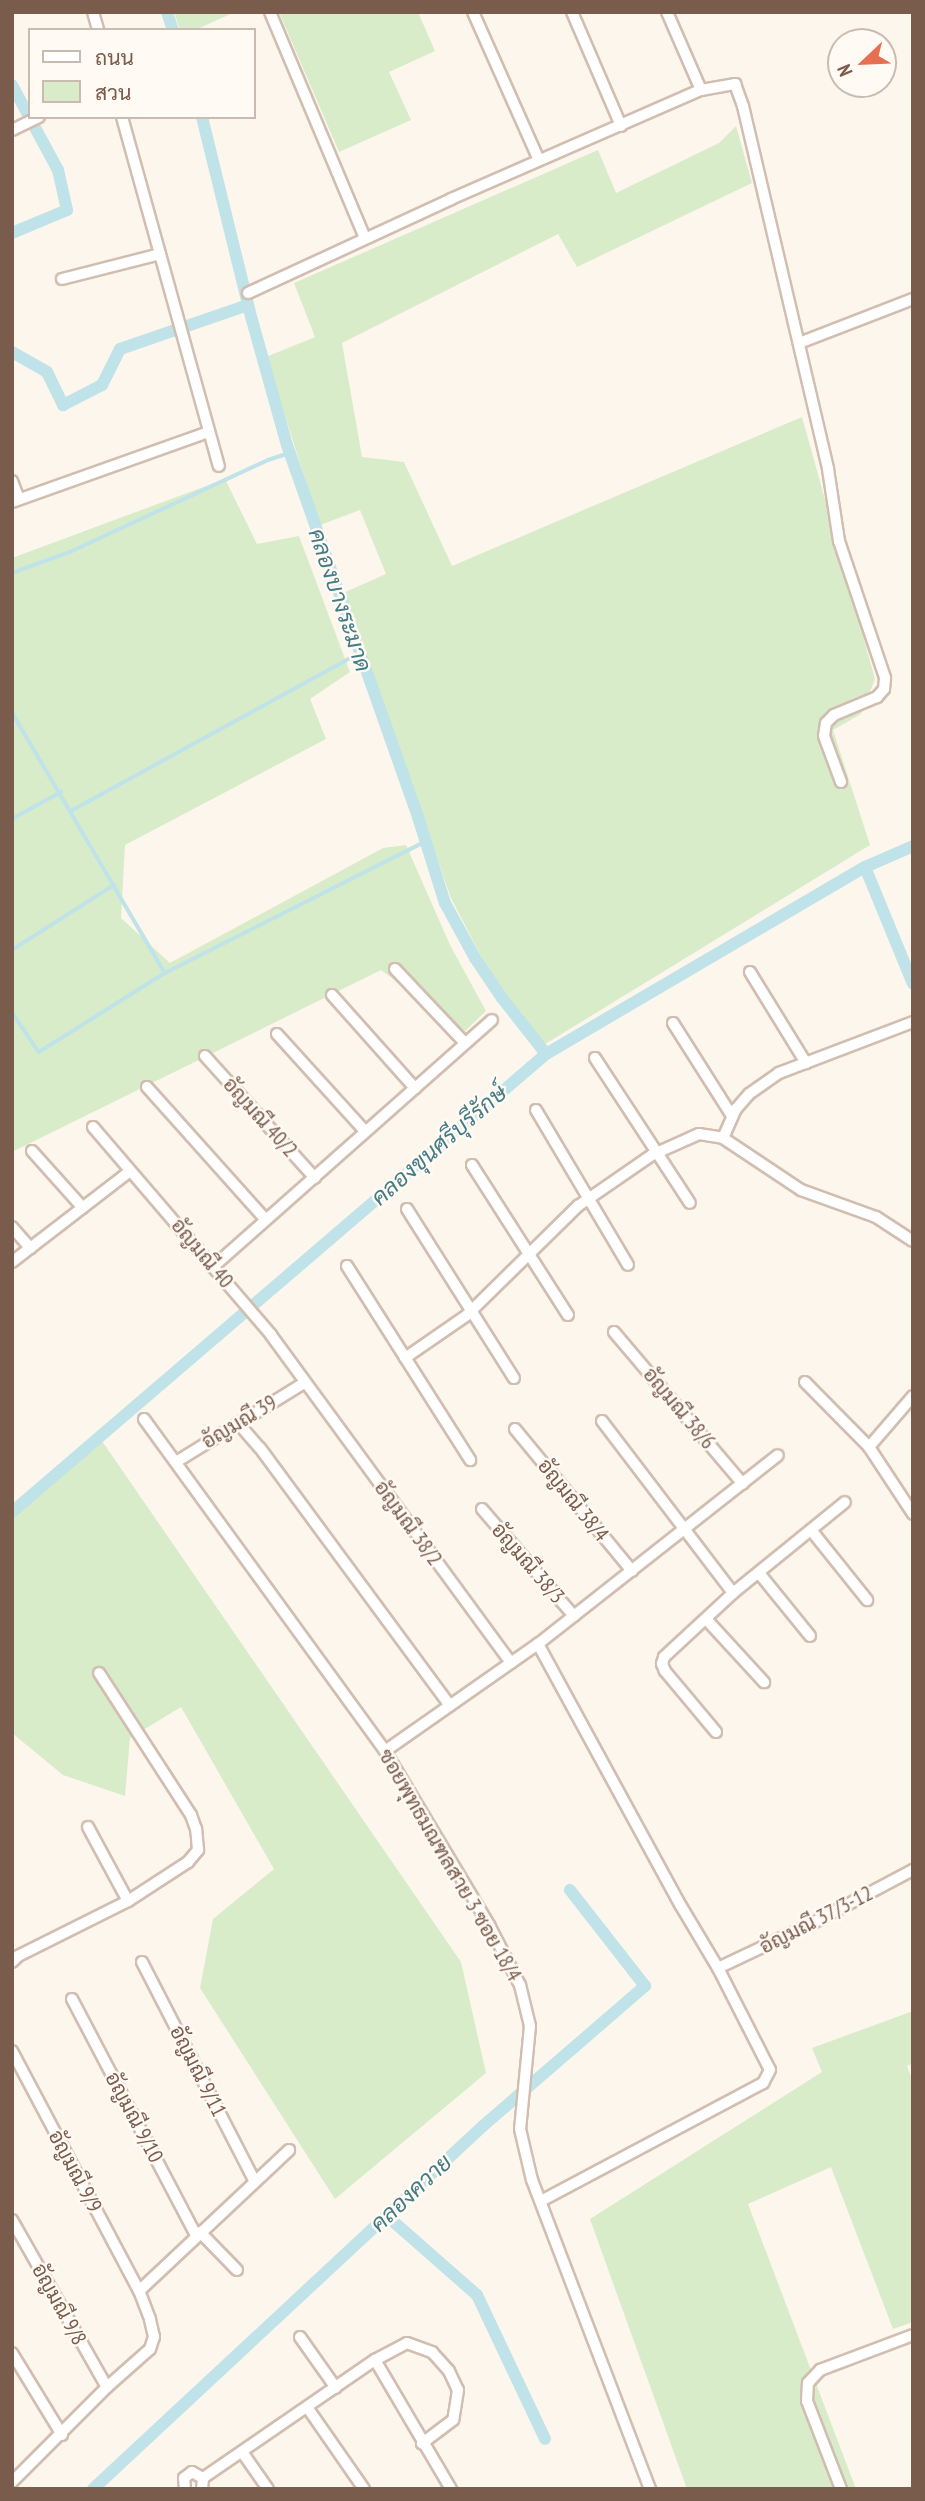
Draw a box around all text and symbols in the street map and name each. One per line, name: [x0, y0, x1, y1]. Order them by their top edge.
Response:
legend: [28, 28, 256, 119]
north arrow: [827, 28, 897, 98]
text: ถนน: [95, 44, 134, 71]
text: N: [831, 61, 858, 80]
text: สวน: [95, 79, 131, 106]
water label: คลองบางระมาด: [303, 525, 377, 675]
street label: อัญมณี 40/2: [217, 1072, 303, 1162]
water label: คลองขุนศรีบุรีรักษ์: [366, 1079, 512, 1211]
street label: อัญมณี 40: [166, 1213, 238, 1293]
street label: อัญมณี 38/6: [637, 1362, 721, 1454]
street label: อัญมณี 39: [197, 1390, 281, 1454]
street label: อัญมณี 38/4: [532, 1454, 614, 1546]
street label: อัญมณี 38/2: [369, 1476, 447, 1570]
street label: อัญมณี 38/3: [486, 1517, 570, 1609]
street label: ซอยพุทธมณฑลสาย 3 ซอย 18/4: [373, 1744, 527, 1986]
street label: อัญมณี 37/3-12: [755, 1881, 877, 1959]
street label: อัญมณี 9/11: [164, 2021, 232, 2121]
street label: อัญมณี 9/10: [100, 2067, 168, 2167]
street label: อัญมณี 9/9: [43, 2126, 107, 2216]
water label: คลองควาย: [365, 2148, 457, 2238]
street label: อัญมณี 9/8: [26, 2259, 92, 2349]

